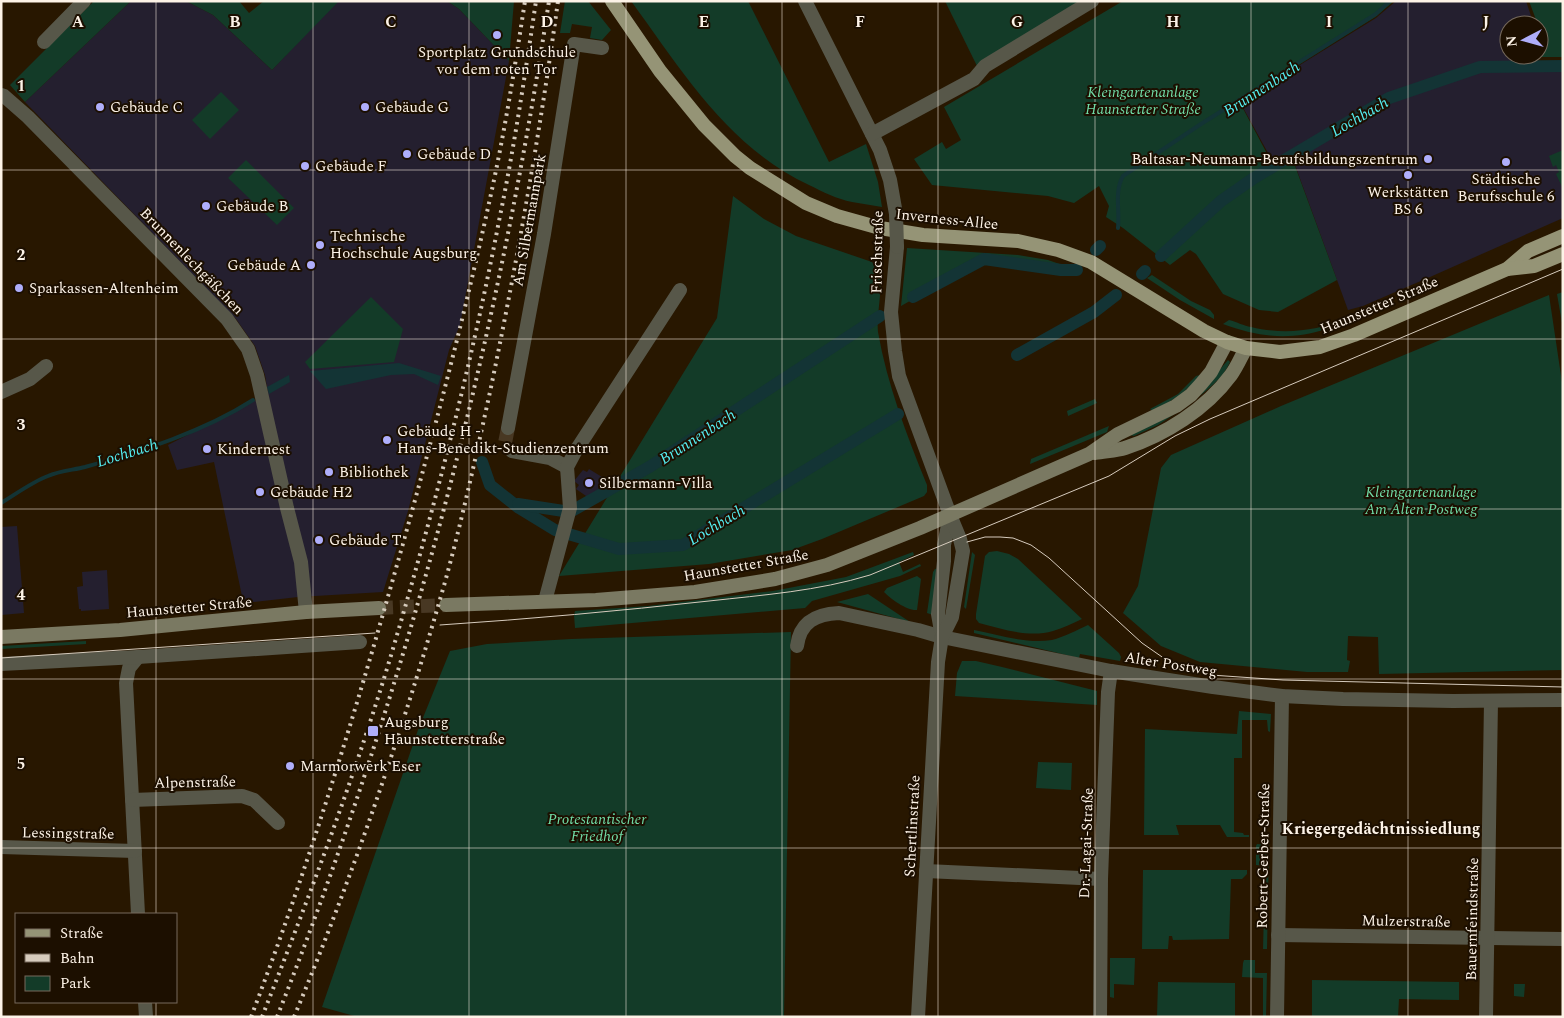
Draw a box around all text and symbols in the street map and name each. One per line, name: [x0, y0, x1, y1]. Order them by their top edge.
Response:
text: A: [72, 10, 85, 34]
text: B: [229, 10, 241, 34]
text: C: [385, 10, 397, 34]
text: D: [541, 10, 554, 34]
text: E: [699, 10, 709, 34]
text: F: [855, 10, 865, 34]
text: G: [1011, 10, 1023, 34]
text: H: [1166, 10, 1180, 34]
text: I: [1326, 10, 1332, 34]
text: J: [1483, 10, 1490, 34]
north arrow: [1499, 15, 1549, 65]
marker: Sportplatz Grundschule vor dem roten Tor: [491, 29, 503, 41]
text: N: [1501, 35, 1523, 48]
place label: Sportplatz Grundschule vor dem roten Tor: [418, 41, 576, 81]
water label: Brunnenbach: [1219, 55, 1305, 123]
text: 1: [17, 74, 25, 98]
park label: Kleingartenanlage Haunstetter Straße: [1085, 81, 1201, 121]
water label: Lochbach: [1326, 91, 1393, 143]
place label: Gebäude C: [110, 96, 183, 119]
place label: Gebäude G: [375, 96, 449, 119]
marker: Gebäude C: [94, 101, 106, 113]
marker: Gebäude G: [359, 101, 371, 113]
place label: Gebäude D: [417, 143, 491, 166]
marker: Gebäude D: [401, 148, 413, 160]
place label: Baltasar-Neumann-Berufsbildungszentrum: [1131, 148, 1418, 171]
street label: Am Silbermannpark: [506, 152, 552, 288]
marker: Baltasar-Neumann-Berufsbildungszentrum: [1422, 153, 1434, 165]
place label: Gebäude F: [315, 155, 387, 178]
marker: Städtische Berufsschule 6: [1500, 156, 1512, 168]
marker: Gebäude F: [299, 160, 311, 172]
place label: Städtische Berufsschule 6: [1458, 168, 1555, 208]
marker: Werkstätten BS 6: [1402, 169, 1414, 181]
place label: Werkstätten BS 6: [1367, 181, 1449, 221]
place label: Gebäude B: [216, 195, 288, 218]
marker: Gebäude B: [200, 200, 212, 212]
street label: Brunnenlechgäßchen: [134, 202, 249, 320]
street label: Inverness-Allee: [894, 203, 999, 236]
street label: Frischstraße: [865, 210, 890, 294]
place label: Technische Hochschule Augsburg: [330, 225, 477, 265]
marker: Technische Hochschule Augsburg: [314, 239, 326, 251]
text: 2: [17, 243, 26, 267]
place label: Gebäude A: [227, 254, 301, 277]
marker: Gebäude A: [305, 259, 317, 271]
street label: Haunstetter Straße: [1317, 270, 1442, 341]
place label: Sparkassen-Altenheim: [29, 277, 179, 300]
marker: Sparkassen-Altenheim: [13, 282, 25, 294]
water label: Brunnenbach: [655, 403, 741, 471]
text: 3: [17, 413, 26, 437]
place label: Gebäude H - Hans-Benedikt-Studienzentrum: [397, 420, 609, 460]
water label: Lochbach: [94, 432, 161, 474]
marker: Gebäude H - Hans-Benedikt-Studienzentrum: [381, 434, 393, 446]
place label: Kindernest: [217, 438, 290, 461]
marker: Kindernest: [201, 443, 213, 455]
place label: Bibliothek: [339, 461, 409, 484]
marker: Bibliothek: [323, 466, 335, 478]
place label: Silbermann-Villa: [599, 472, 713, 495]
marker: Silbermann-Villa: [583, 477, 595, 489]
place label: Gebäude H2: [270, 481, 352, 504]
park label: Kleingartenanlage Am Alten Postweg: [1364, 481, 1478, 521]
marker: Gebäude H2: [254, 486, 266, 498]
water label: Lochbach: [683, 498, 750, 551]
place label: Gebäude T: [329, 529, 402, 552]
marker: Gebäude T: [313, 534, 325, 546]
street label: Haunstetter Straße: [682, 543, 810, 588]
text: 4: [17, 583, 26, 607]
street label: Haunstetter Straße: [125, 591, 253, 624]
street label: Alter Postweg: [1123, 646, 1219, 683]
place label: Augsburg Haunstetterstraße: [384, 711, 505, 751]
marker: Augsburg Haunstetterstraße: [366, 724, 380, 738]
text: 5: [17, 752, 25, 776]
place label: Marmorwerk Eser: [300, 755, 421, 778]
marker: Marmorwerk Eser: [284, 760, 296, 772]
street label: Alpenstraße: [154, 770, 236, 795]
street label: Schertlinstraße: [898, 774, 927, 878]
street label: Robert-Gerber-Straße: [1251, 783, 1276, 929]
street label: Dr.-Lagai-Straße: [1073, 787, 1100, 899]
park label: Protestantischer Friedhof: [548, 808, 647, 848]
district label: Kriegergedächtnissiedlung: [1282, 817, 1480, 841]
street label: Lessingstraße: [22, 821, 114, 846]
street label: Bauernfeindstraße: [1460, 857, 1485, 981]
street label: Mulzerstraße: [1361, 909, 1451, 934]
legend: [15, 913, 178, 1003]
text: Straße: [60, 922, 103, 945]
text: Bahn: [60, 947, 95, 970]
text: Park: [60, 972, 91, 995]

